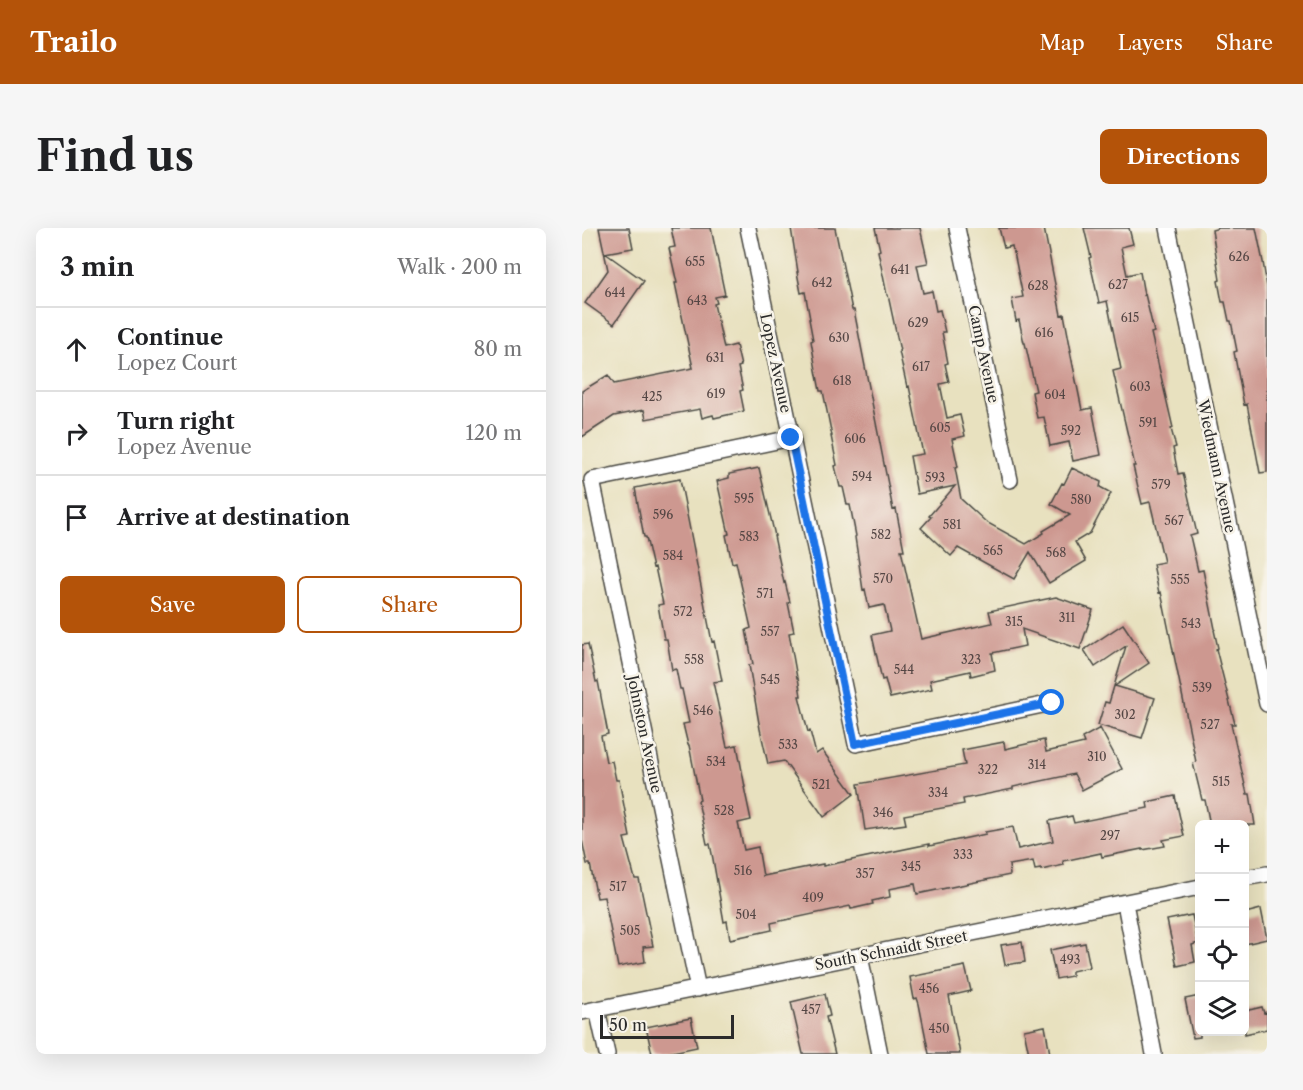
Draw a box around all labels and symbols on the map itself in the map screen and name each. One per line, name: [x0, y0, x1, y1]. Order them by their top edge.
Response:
house number: 626: [1229, 249, 1249, 264]
house number: 655: [685, 254, 705, 269]
house number: 641: [890, 262, 910, 277]
house number: 642: [812, 275, 833, 290]
house number: 627: [1108, 277, 1128, 292]
house number: 628: [1027, 278, 1049, 293]
house number: 644: [605, 285, 626, 300]
house number: 643: [687, 293, 707, 308]
street label: Camp Avenue: [964, 303, 1004, 405]
house number: 615: [1121, 310, 1139, 325]
street label: Lopez Avenue: [756, 312, 796, 414]
house number: 629: [908, 315, 928, 330]
house number: 616: [1034, 325, 1054, 340]
house number: 630: [828, 330, 850, 345]
house number: 631: [706, 350, 724, 365]
house number: 617: [912, 359, 930, 374]
house number: 618: [832, 373, 852, 388]
house number: 603: [1129, 379, 1151, 394]
house number: 619: [706, 386, 726, 401]
house number: 604: [1044, 387, 1066, 402]
house number: 425: [642, 389, 662, 404]
street label: Wiedmann Avenue: [1193, 397, 1240, 534]
house number: 591: [1139, 415, 1157, 430]
house number: 605: [929, 420, 951, 435]
house number: 592: [1061, 423, 1081, 438]
route end: [777, 424, 803, 450]
house number: 606: [844, 431, 866, 446]
house number: 594: [852, 469, 872, 484]
house number: 593: [925, 470, 945, 485]
house number: 579: [1151, 477, 1171, 492]
house number: 595: [734, 491, 754, 506]
house number: 580: [1070, 492, 1092, 507]
house number: 596: [653, 507, 673, 522]
house number: 567: [1164, 513, 1184, 528]
house number: 581: [943, 517, 961, 532]
house number: 582: [871, 527, 891, 542]
house number: 583: [739, 529, 759, 544]
house number: 565: [983, 543, 1003, 558]
house number: 568: [1046, 545, 1066, 560]
house number: 584: [663, 548, 683, 563]
house number: 570: [873, 571, 893, 586]
house number: 555: [1170, 572, 1190, 587]
house number: 571: [756, 586, 774, 601]
house number: 572: [673, 604, 693, 619]
house number: 311: [1059, 610, 1075, 625]
house number: 315: [1005, 614, 1023, 629]
house number: 543: [1181, 616, 1201, 631]
house number: 557: [761, 624, 780, 639]
house number: 558: [684, 652, 704, 667]
house number: 323: [961, 652, 981, 667]
house number: 544: [894, 662, 914, 677]
street label: Johnston Avenue: [623, 671, 667, 795]
house number: 545: [760, 672, 780, 687]
house number: 539: [1192, 680, 1212, 695]
route start: [1038, 689, 1064, 715]
house number: 546: [693, 703, 713, 718]
house number: 302: [1114, 707, 1136, 722]
house number: 527: [1200, 717, 1220, 732]
house number: 533: [778, 737, 798, 752]
house number: 310: [1087, 749, 1107, 764]
house number: 534: [706, 754, 726, 769]
house number: 314: [1028, 757, 1046, 772]
house number: 322: [978, 762, 998, 777]
house number: 515: [1212, 774, 1230, 789]
house number: 521: [812, 777, 830, 792]
house number: 334: [928, 785, 948, 800]
house number: 528: [714, 803, 734, 818]
house number: 346: [873, 805, 893, 820]
house number: 297: [1100, 828, 1120, 843]
house number: 333: [953, 847, 973, 862]
house number: 345: [901, 859, 921, 874]
house number: 516: [734, 863, 752, 878]
house number: 357: [855, 866, 875, 881]
house number: 517: [609, 879, 627, 894]
house number: 409: [802, 890, 824, 905]
house number: 504: [735, 907, 757, 922]
house number: 505: [620, 923, 640, 938]
street label: South Schnaidt Street: [813, 926, 970, 974]
house number: 493: [1060, 952, 1080, 967]
house number: 456: [919, 981, 939, 996]
house number: 457: [801, 1002, 821, 1017]
scale bar: [600, 1012, 734, 1040]
house number: 450: [928, 1021, 950, 1036]

